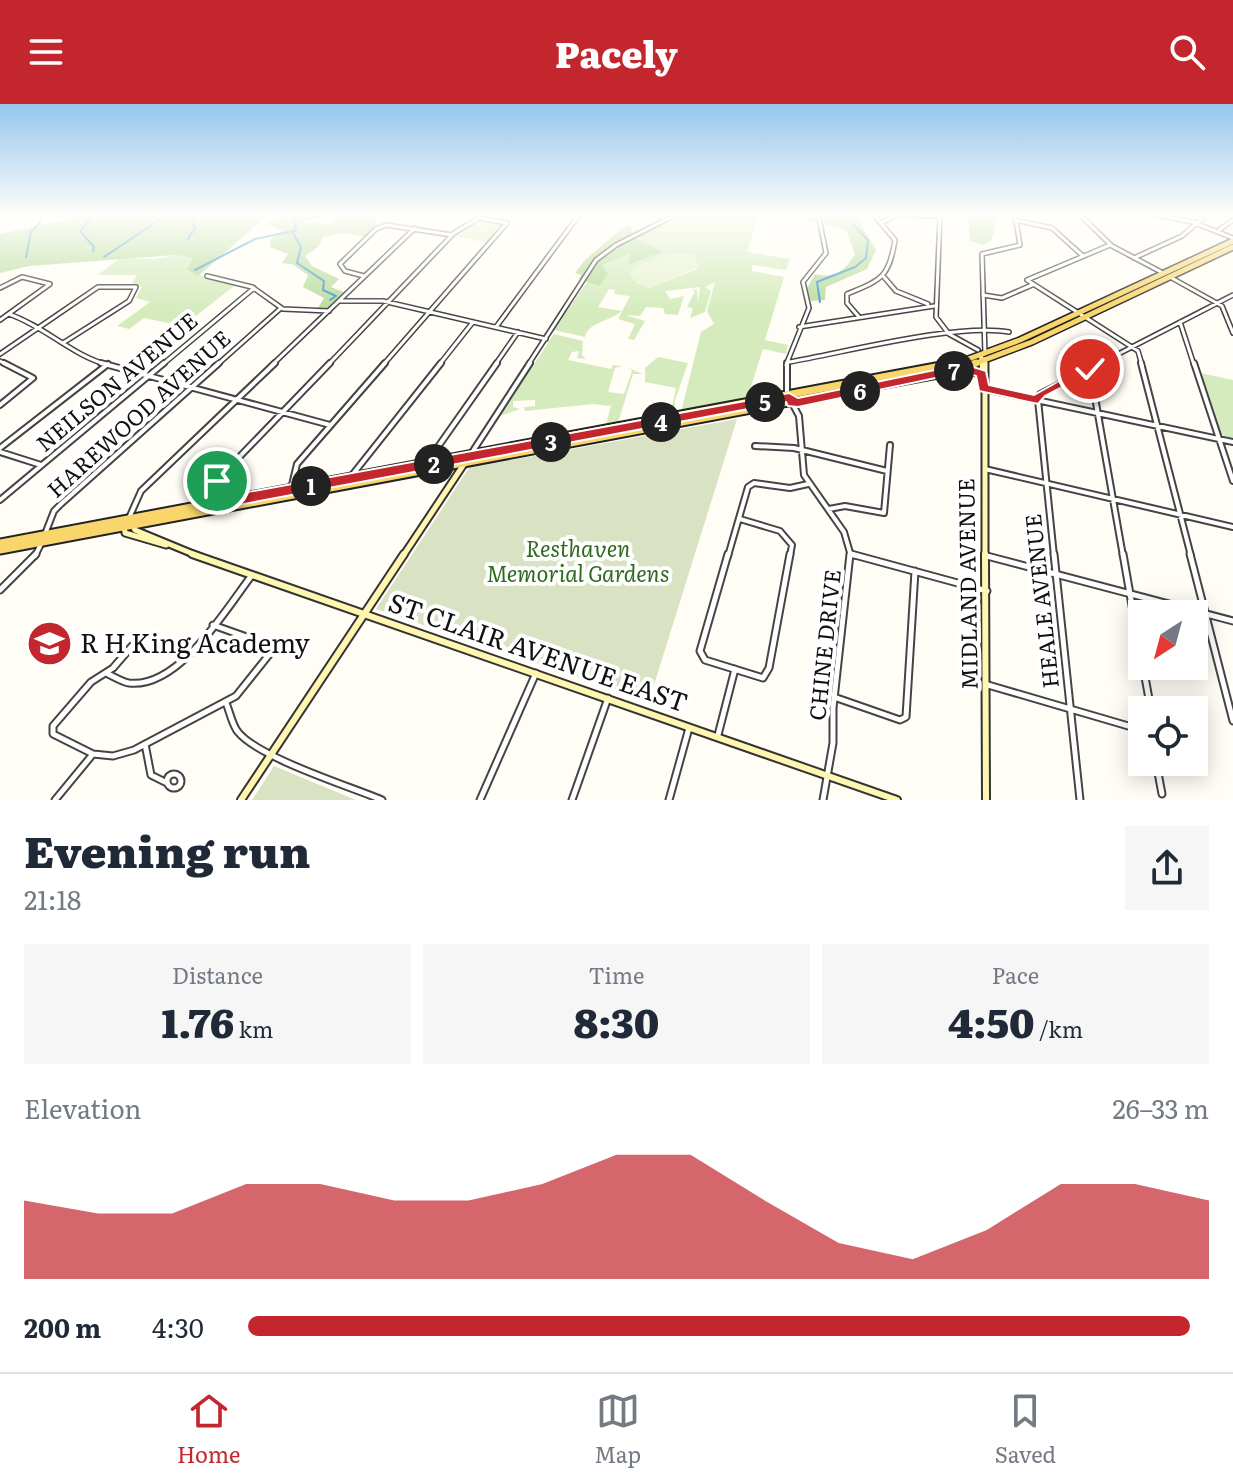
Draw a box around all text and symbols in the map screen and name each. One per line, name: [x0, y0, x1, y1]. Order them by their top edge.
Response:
text: Pacely: [555, 26, 678, 79]
icon: menu: [24, 30, 68, 74]
icon: search: [1165, 30, 1209, 74]
street label: NEILSON AVENUE: [28, 303, 204, 458]
street label: HAREWOOD AVENUE: [39, 321, 237, 504]
pin: [1056, 335, 1124, 403]
icon: check: [1068, 347, 1112, 391]
pin: 7: [934, 351, 974, 391]
text: 7: [948, 354, 960, 387]
pin: 6: [840, 371, 880, 411]
text: 6: [854, 374, 866, 407]
pin: 5: [745, 382, 785, 422]
text: 5: [759, 385, 771, 418]
pin: 4: [641, 402, 681, 442]
text: 4: [654, 405, 668, 438]
pin: 3: [531, 422, 571, 462]
text: 3: [545, 425, 557, 458]
pin: 2: [414, 444, 454, 484]
pin: [183, 447, 251, 515]
text: 2: [428, 447, 440, 480]
icon: arrive: [195, 459, 239, 503]
pin: 1: [291, 466, 331, 506]
text: 1: [306, 469, 316, 502]
street label: MIDLAND AVENUE: [948, 478, 985, 690]
street label: HEALE AVENUE: [1015, 512, 1066, 690]
park label: Resthaven Memorial Gardens: [487, 531, 669, 589]
street label: CHINE DRIVE: [799, 568, 848, 722]
street label: ST CLAIR AVENUE EAST: [384, 581, 694, 720]
north arrow: [1128, 600, 1208, 680]
map controls: [1128, 600, 1208, 776]
school or university icon: R H King Academy: [25, 620, 73, 668]
place label: R H King Academy: [80, 622, 310, 661]
button: locate: [1128, 696, 1208, 776]
text: Evening run: [24, 816, 310, 882]
button: share: [1125, 826, 1209, 910]
text: 21:18: [24, 879, 81, 918]
text: Distance: [172, 958, 263, 991]
text: Time: [589, 958, 644, 991]
text: Pace: [992, 958, 1039, 991]
text: 1.76: [162, 991, 234, 1050]
text: 8:30: [574, 991, 659, 1050]
text: 4:50: [948, 991, 1035, 1050]
text: km: [234, 1012, 273, 1045]
text: /km: [1035, 1012, 1083, 1045]
text: Elevation: [24, 1088, 142, 1127]
text: 26–33 m: [1113, 1088, 1209, 1127]
text: 200 m: [24, 1307, 101, 1346]
text: 4:30: [152, 1307, 204, 1346]
tab: Home: [177, 1389, 240, 1470]
tab: Map: [594, 1389, 641, 1470]
tab: Saved: [995, 1389, 1056, 1470]

